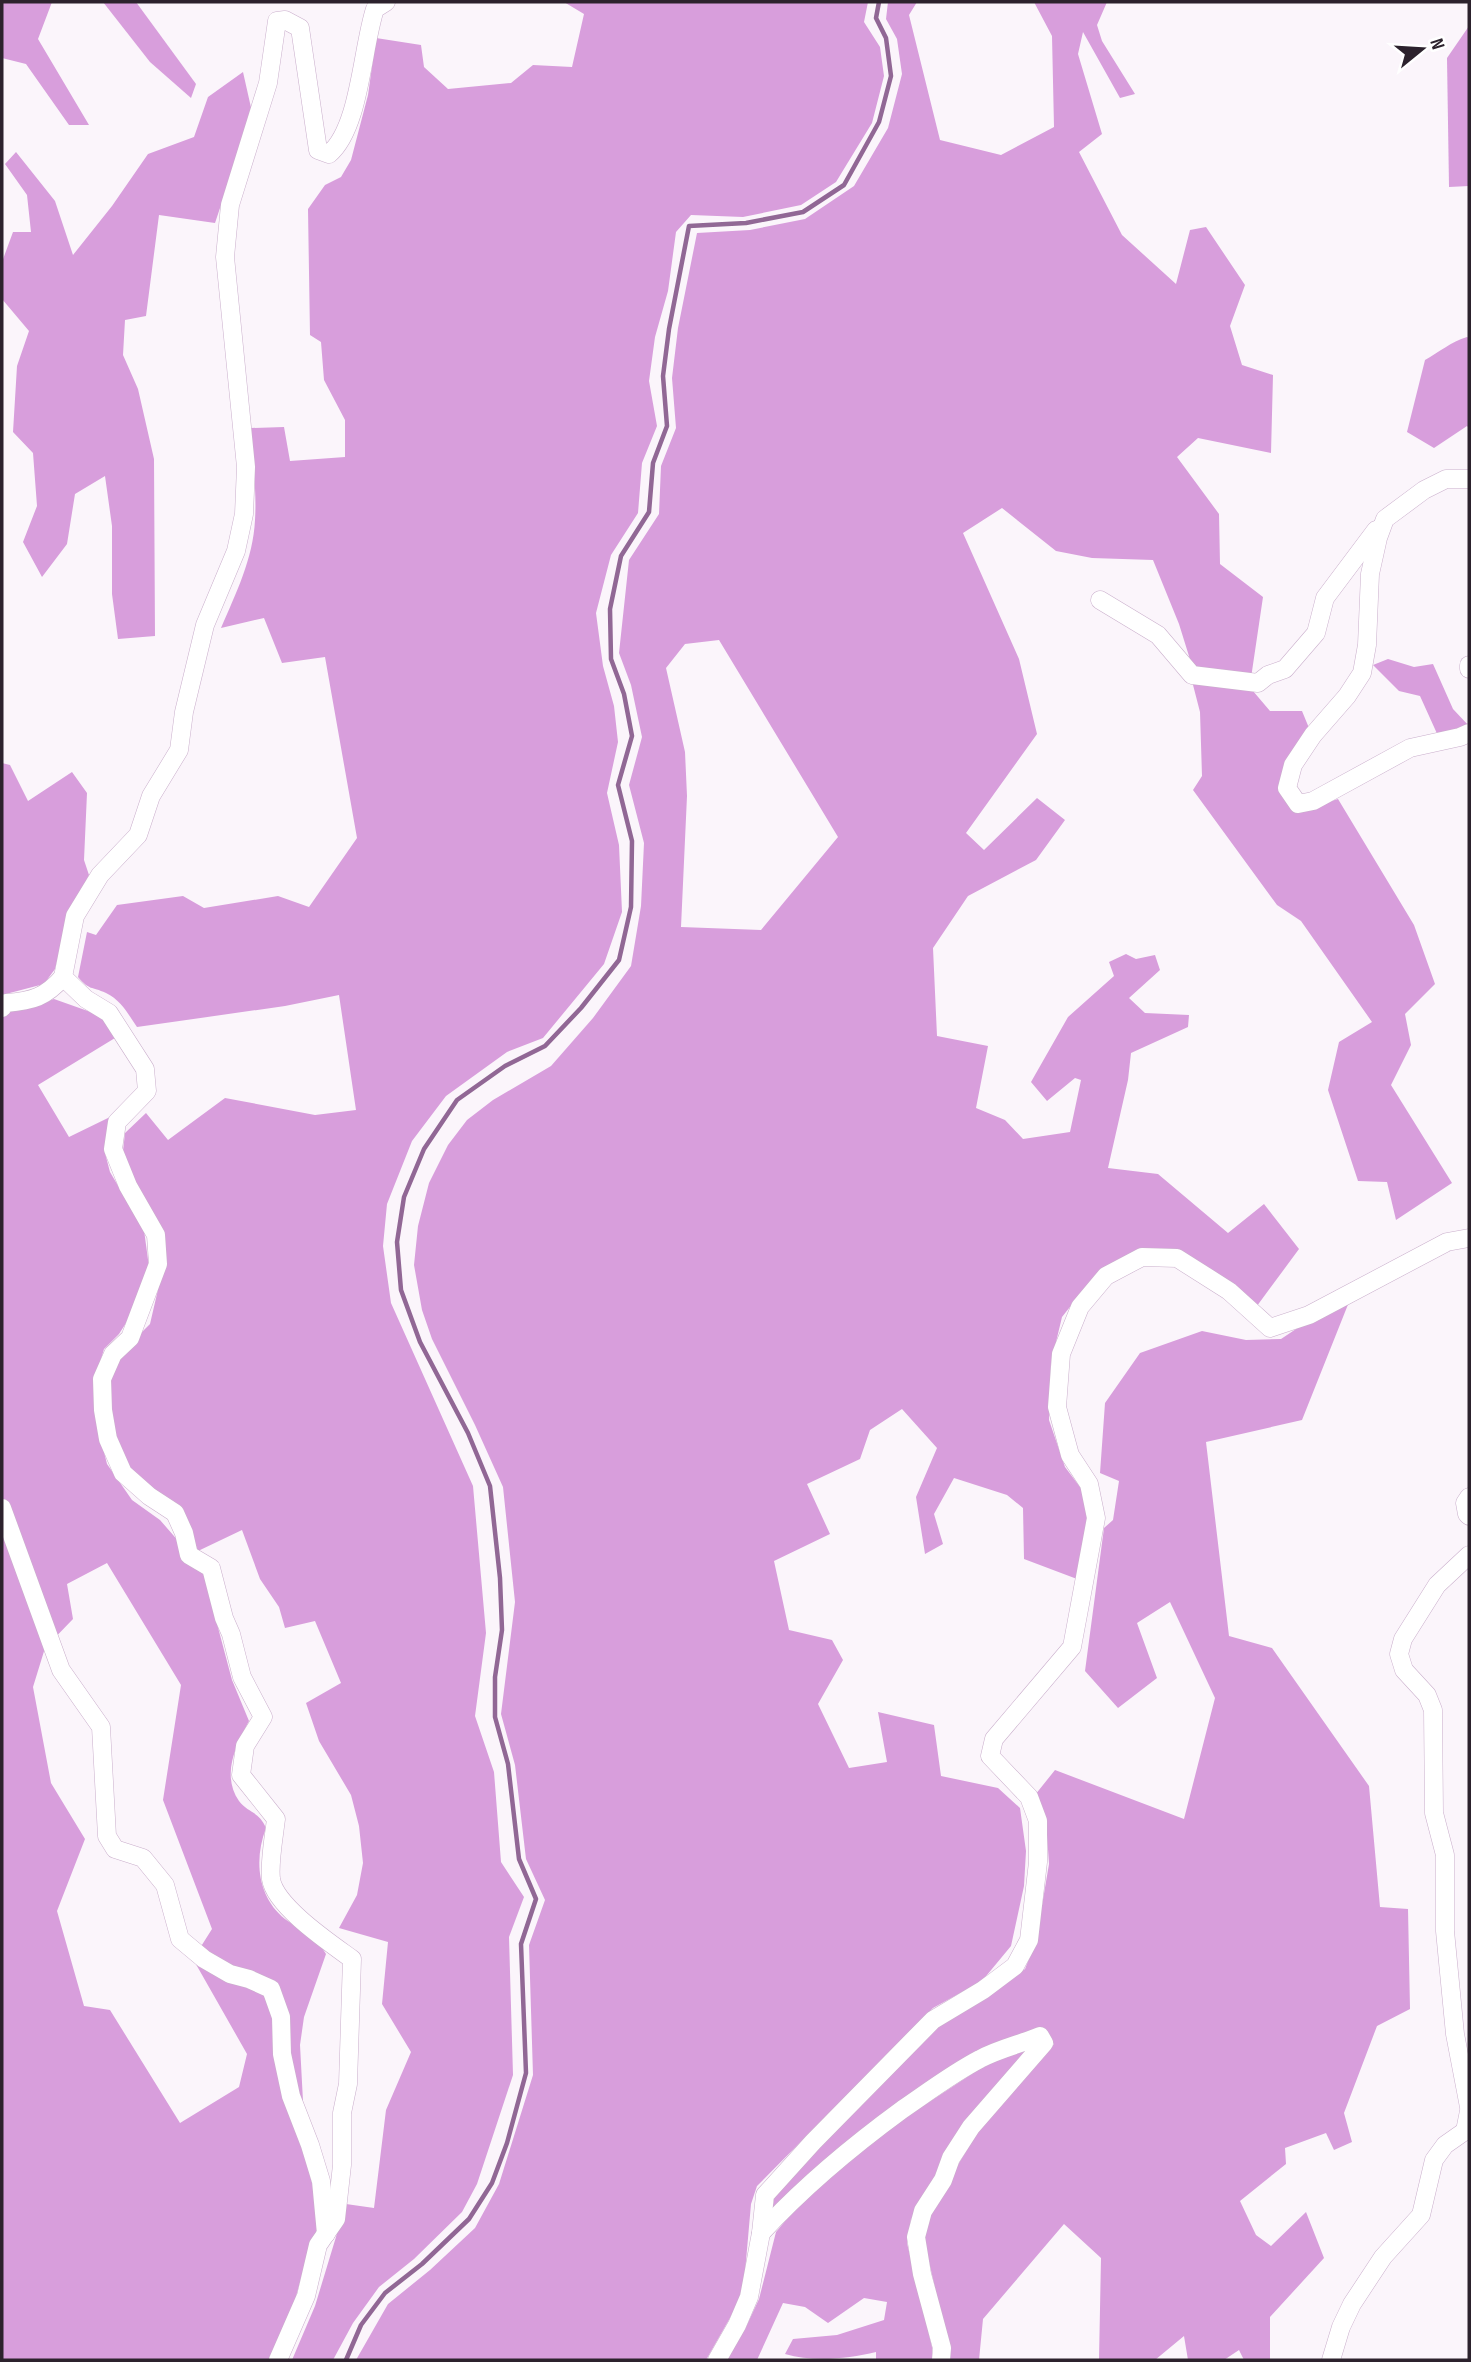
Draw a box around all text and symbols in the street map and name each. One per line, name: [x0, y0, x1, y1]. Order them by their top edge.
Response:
north arrow: [1387, 14, 1457, 84]
text: N: [1424, 36, 1449, 53]

